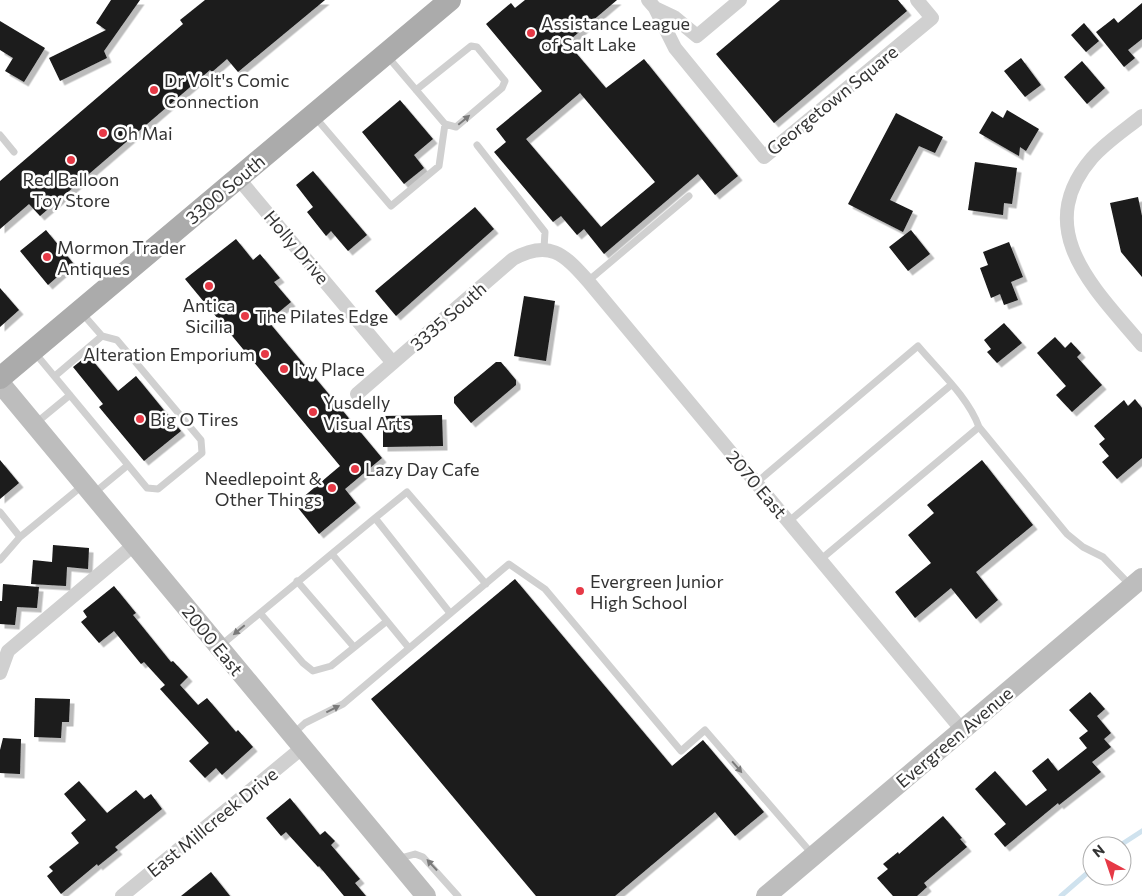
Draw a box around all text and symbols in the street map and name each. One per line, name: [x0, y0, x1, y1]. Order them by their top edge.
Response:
place label: Assistance League of Salt Lake: [541, 12, 690, 55]
marker: Assistance League of Salt Lake: [525, 27, 537, 39]
street label: Georgetown Square: [762, 40, 902, 160]
place label: Dr Volt's Comic Connection: [164, 69, 289, 112]
marker: Dr Volt's Comic Connection: [148, 84, 160, 96]
one-way arrow: [457, 115, 470, 126]
place label: Oh Mai: [113, 122, 173, 144]
marker: Oh Mai: [97, 127, 109, 139]
street label: 3300 South: [181, 150, 269, 228]
marker: Red Balloon Toy Store: [65, 154, 77, 166]
place label: Red Balloon Toy Store: [23, 168, 119, 211]
street label: Holly Drive: [260, 206, 334, 288]
place label: Mormon Trader Antiques: [57, 236, 186, 279]
marker: Mormon Trader Antiques: [41, 251, 53, 263]
street label: 3335 South: [405, 277, 491, 355]
marker: Antica Sicilia: [203, 280, 215, 292]
place label: Antica Sicilia: [182, 294, 236, 337]
place label: The Pilates Edge: [255, 305, 388, 327]
marker: The Pilates Edge: [239, 310, 251, 322]
place label: Alteration Emporium: [83, 343, 255, 365]
marker: Alteration Emporium: [259, 348, 271, 360]
place label: Ivy Place: [294, 358, 365, 380]
marker: Ivy Place: [278, 363, 290, 375]
place label: Yusdelly Visual Arts: [323, 391, 411, 434]
marker: Yusdelly Visual Arts: [307, 406, 319, 418]
place label: Big O Tires: [150, 408, 238, 430]
marker: Big O Tires: [134, 413, 146, 425]
street label: 2070 East: [722, 446, 792, 522]
place label: Lazy Day Cafe: [365, 458, 480, 480]
marker: Lazy Day Cafe: [349, 463, 361, 475]
place label: Needlepoint & Other Things: [205, 467, 322, 510]
marker: Needlepoint & Other Things: [326, 482, 338, 494]
place label: Evergreen Junior High School: [590, 570, 724, 613]
marker: Evergreen Junior High School: [574, 585, 586, 597]
street label: 2000 East: [178, 600, 248, 680]
one-way arrow: [233, 624, 246, 635]
street label: Evergreen Avenue: [891, 682, 1017, 792]
one-way arrow: [326, 705, 340, 713]
one-way arrow: [731, 760, 743, 772]
street label: East Millcreek Drive: [142, 763, 282, 881]
north arrow: [1082, 836, 1132, 886]
text: N: [1089, 841, 1108, 861]
one-way arrow: [426, 859, 437, 872]

